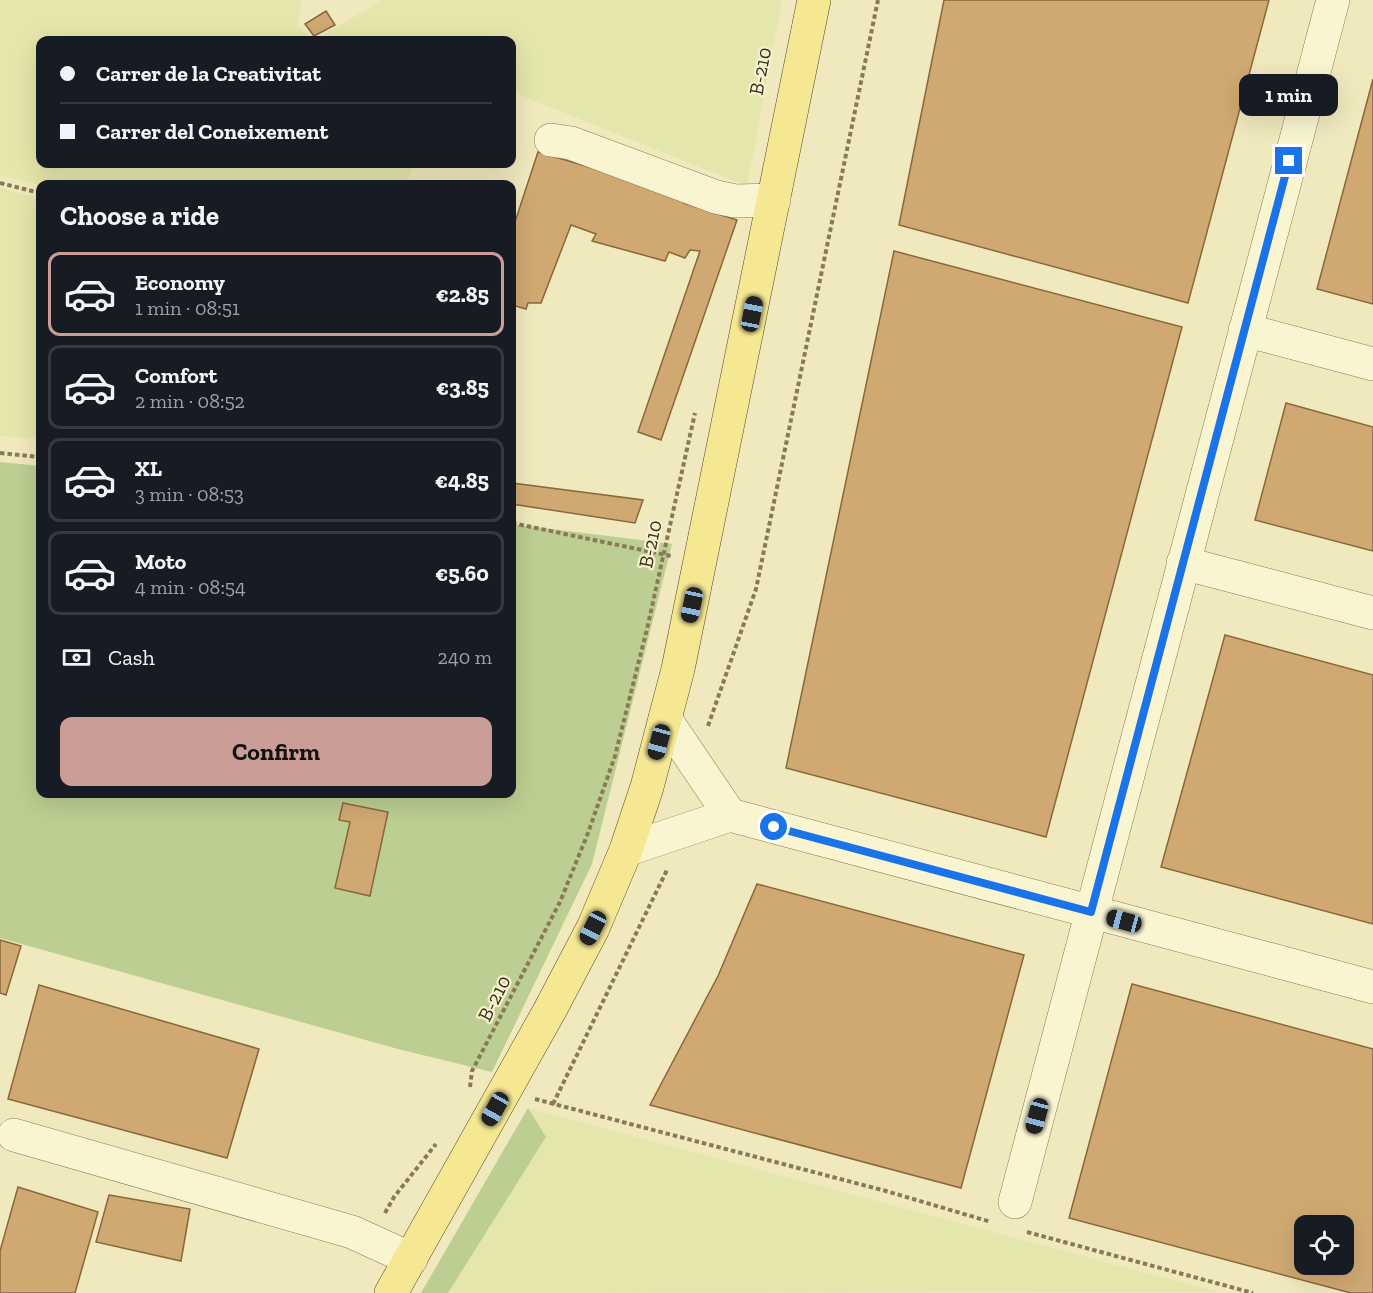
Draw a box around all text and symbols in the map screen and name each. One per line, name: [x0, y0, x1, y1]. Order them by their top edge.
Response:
street label: B-210: [744, 45, 776, 97]
text: Carrer de la Creativitat: [96, 60, 321, 87]
callout: 1 min: [1240, 74, 1338, 116]
text: 1 min: [1265, 83, 1312, 107]
text: Carrer del Coneixement: [96, 118, 328, 145]
route end: [1275, 147, 1302, 174]
text: Choose a ride: [60, 200, 219, 232]
icon: car: [63, 267, 117, 321]
text: Economy: [135, 269, 225, 296]
text: €2.85: [436, 281, 489, 308]
car: [740, 295, 764, 333]
text: 1 min · 08:51: [135, 296, 240, 320]
icon: car: [63, 360, 117, 414]
text: Comfort: [135, 362, 217, 389]
text: €3.85: [436, 374, 489, 401]
text: 2 min · 08:52: [135, 389, 245, 413]
icon: car: [63, 453, 117, 507]
text: XL: [135, 455, 162, 482]
text: €4.85: [435, 467, 489, 494]
text: 3 min · 08:53: [135, 482, 244, 506]
street label: B-210: [633, 518, 667, 570]
icon: car: [63, 546, 117, 600]
text: Moto: [135, 548, 186, 575]
text: €5.60: [435, 560, 489, 587]
text: 4 min · 08:54: [135, 575, 246, 599]
car: [679, 586, 705, 624]
icon: cash: [60, 641, 93, 674]
text: Cash: [108, 644, 155, 671]
text: 240 m: [438, 645, 492, 669]
button: Confirm: [60, 717, 492, 786]
car: [646, 722, 672, 762]
route start: [760, 813, 787, 840]
car: [577, 908, 609, 948]
car: [1104, 908, 1144, 934]
street label: B-210: [472, 971, 516, 1025]
car: [478, 1089, 512, 1129]
car: [1024, 1096, 1050, 1136]
map controls: [1294, 1215, 1354, 1275]
button: locate: [1294, 1215, 1354, 1275]

